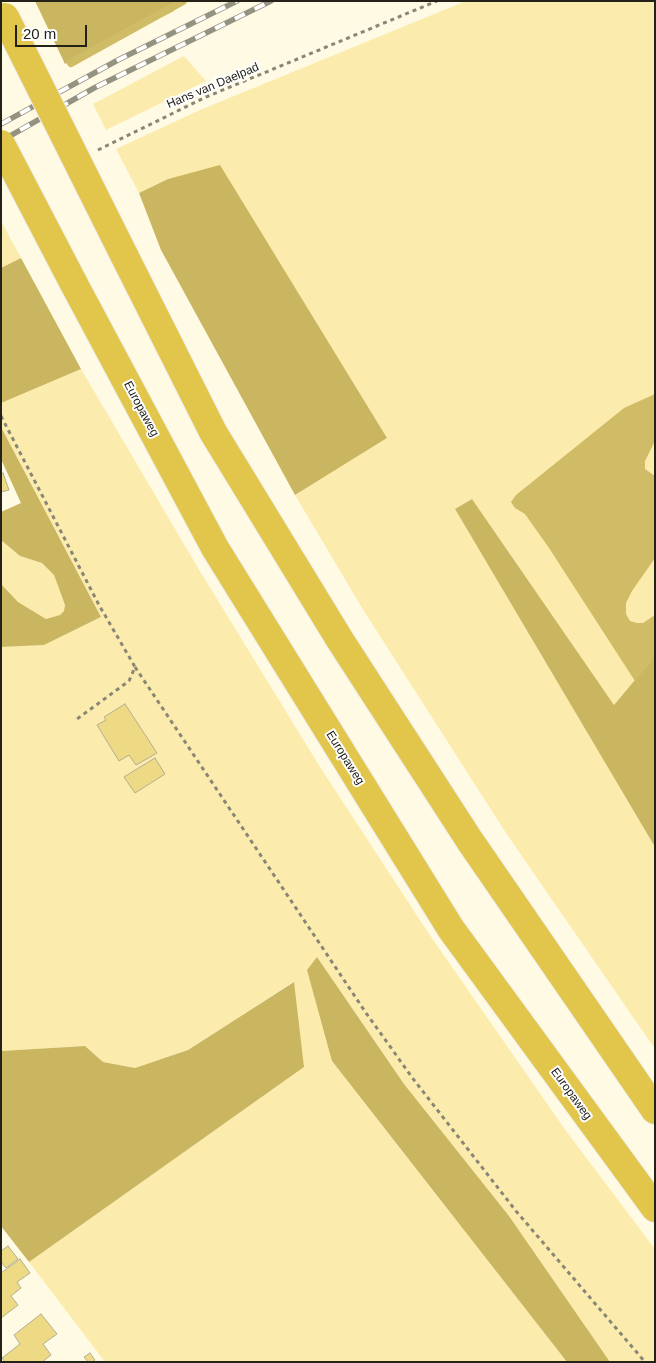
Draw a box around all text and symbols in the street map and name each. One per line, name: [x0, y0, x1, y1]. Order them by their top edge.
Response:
scale bar: [18, 15, 90, 47]
text: 20 m: [23, 25, 56, 42]
street label: Hans van Daelpad: [165, 60, 261, 112]
street label: Europaweg: [120, 379, 162, 439]
street label: Europaweg: [323, 728, 367, 788]
street label: Europaweg: [547, 1065, 595, 1123]

